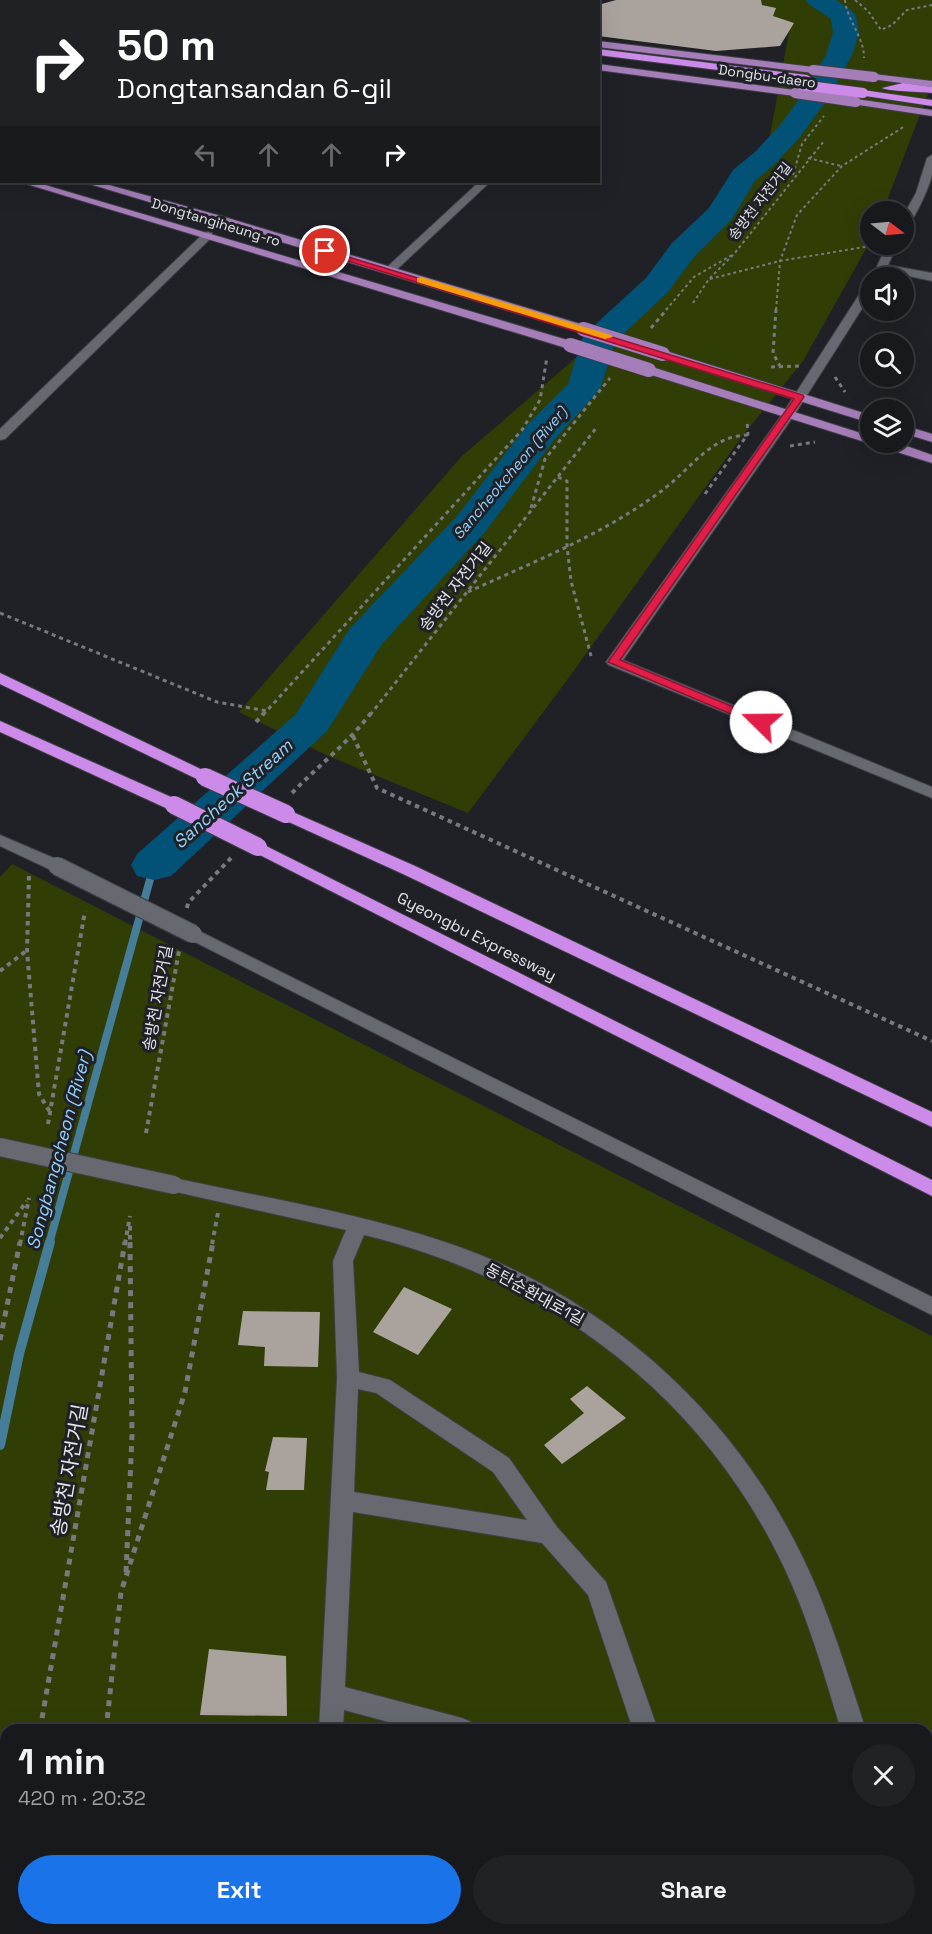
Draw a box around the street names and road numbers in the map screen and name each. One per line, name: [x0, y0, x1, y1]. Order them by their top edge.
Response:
street label: Dongbu-daero: [717, 60, 817, 92]
street label: 송방천 자전거길: [724, 159, 796, 243]
street label: Dongtangiheung-ro: [149, 194, 283, 250]
street label: 송방천 자전거길: [414, 538, 497, 635]
street label: Gyeongbu Expressway: [394, 887, 560, 986]
street label: 송방천 자전거길: [138, 943, 177, 1053]
street label: 동탄순환대로1길: [482, 1259, 588, 1330]
street label: 송방천 자전거길: [45, 1402, 93, 1538]

